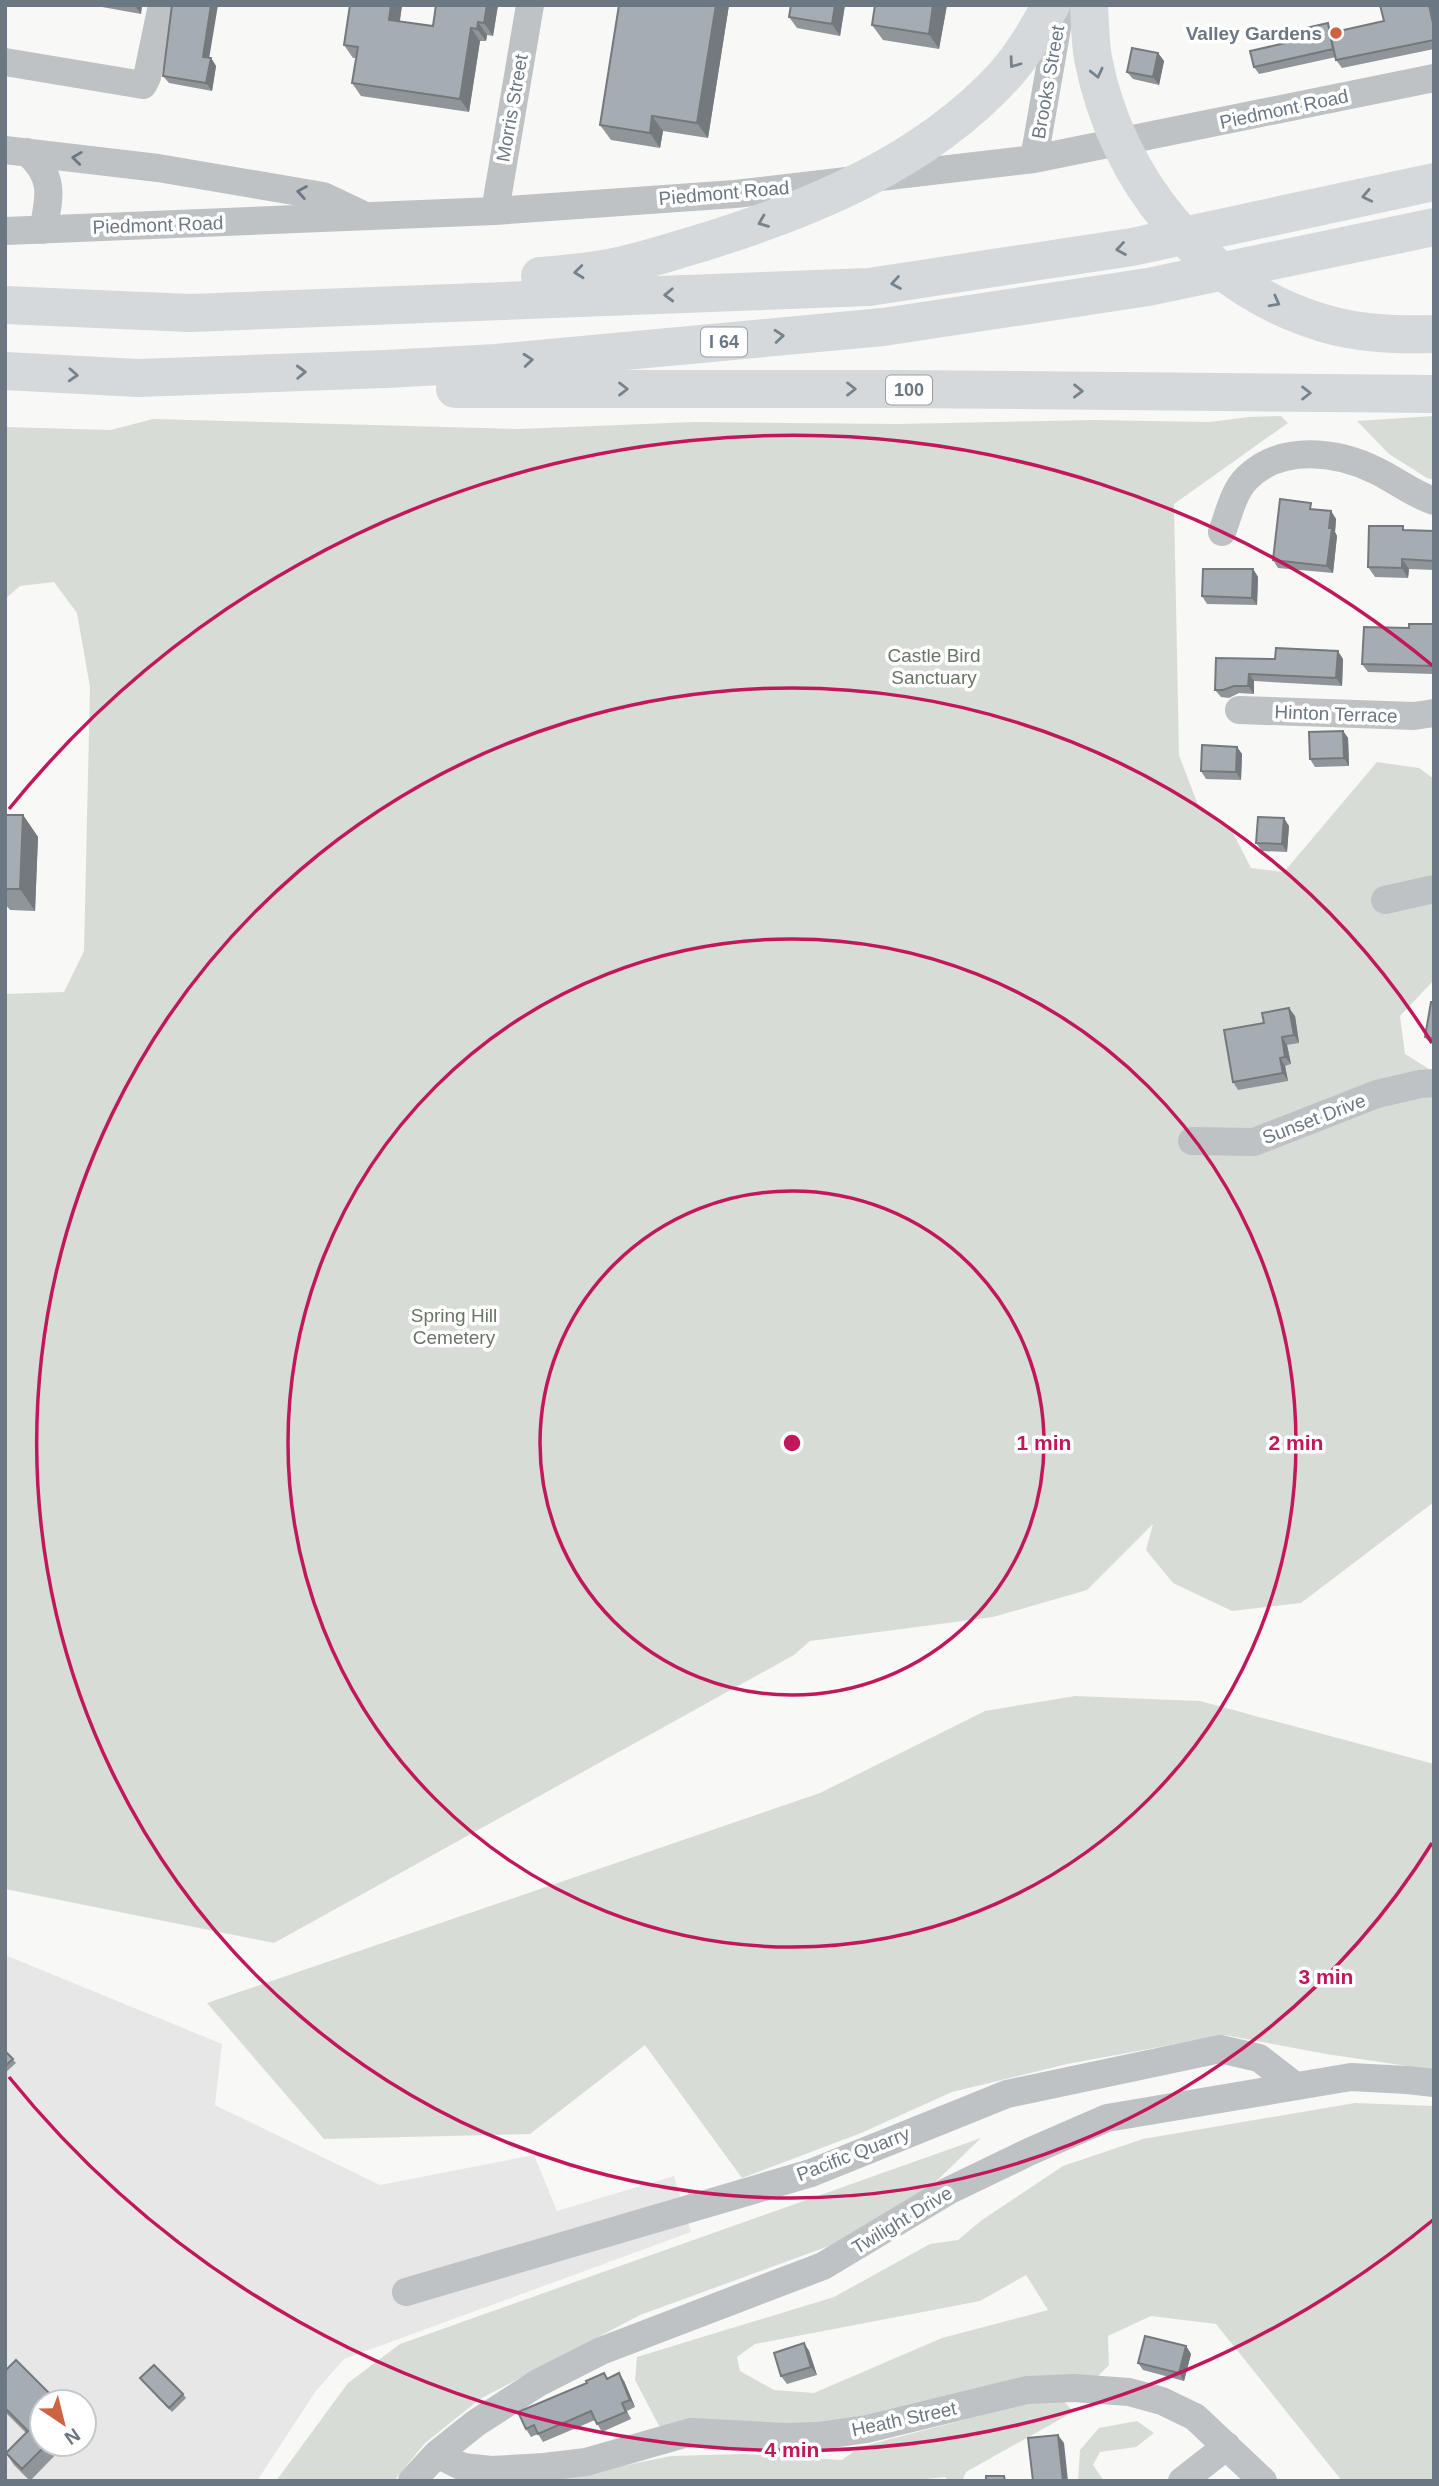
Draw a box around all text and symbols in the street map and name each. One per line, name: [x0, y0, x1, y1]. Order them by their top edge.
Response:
street label: Brooks Street: [1028, 23, 1068, 141]
place label: Valley Gardens: [1186, 23, 1322, 44]
marker: Valley Gardens: [1328, 25, 1344, 41]
street label: Morris Street: [492, 52, 532, 163]
one-way arrow: [1010, 55, 1022, 68]
one-way arrow: [1089, 67, 1103, 79]
street label: Piedmont Road: [1218, 85, 1350, 133]
one-way arrow: [72, 151, 83, 166]
street label: Piedmont Road: [658, 177, 790, 209]
one-way arrow: [296, 185, 308, 200]
one-way arrow: [1361, 188, 1373, 202]
street label: Piedmont Road: [92, 212, 224, 238]
one-way arrow: [758, 213, 770, 227]
one-way arrow: [1115, 241, 1127, 256]
one-way arrow: [573, 264, 584, 279]
one-way arrow: [890, 275, 902, 290]
one-way arrow: [663, 287, 674, 302]
one-way arrow: [1268, 294, 1280, 308]
road number: I 64: [701, 328, 747, 356]
one-way arrow: [773, 329, 785, 344]
one-way arrow: [522, 353, 534, 368]
one-way arrow: [295, 365, 306, 380]
one-way arrow: [68, 367, 79, 382]
road number: 100: [886, 376, 932, 404]
one-way arrow: [618, 381, 629, 397]
one-way arrow: [846, 381, 856, 397]
one-way arrow: [1073, 383, 1084, 399]
one-way arrow: [1301, 385, 1311, 401]
park label: Castle Bird Sanctuary: [888, 645, 980, 688]
street label: Hinton Terrace: [1274, 701, 1398, 727]
street label: Sunset Drive: [1259, 1090, 1369, 1148]
park label: Spring Hill Cemetery: [411, 1305, 497, 1348]
centre of rings: [780, 1431, 804, 1455]
text: 1 min: [1017, 1431, 1071, 1454]
text: 2 min: [1269, 1431, 1323, 1454]
text: 3 min: [1299, 1965, 1353, 1988]
street label: Pacific Quarry: [794, 2123, 913, 2185]
street label: Twilight Drive: [848, 2182, 956, 2258]
north arrow: [28, 2388, 98, 2458]
street label: Heath Street: [850, 2397, 959, 2440]
text: N: [61, 2424, 84, 2449]
text: 4 min: [765, 2438, 819, 2461]

